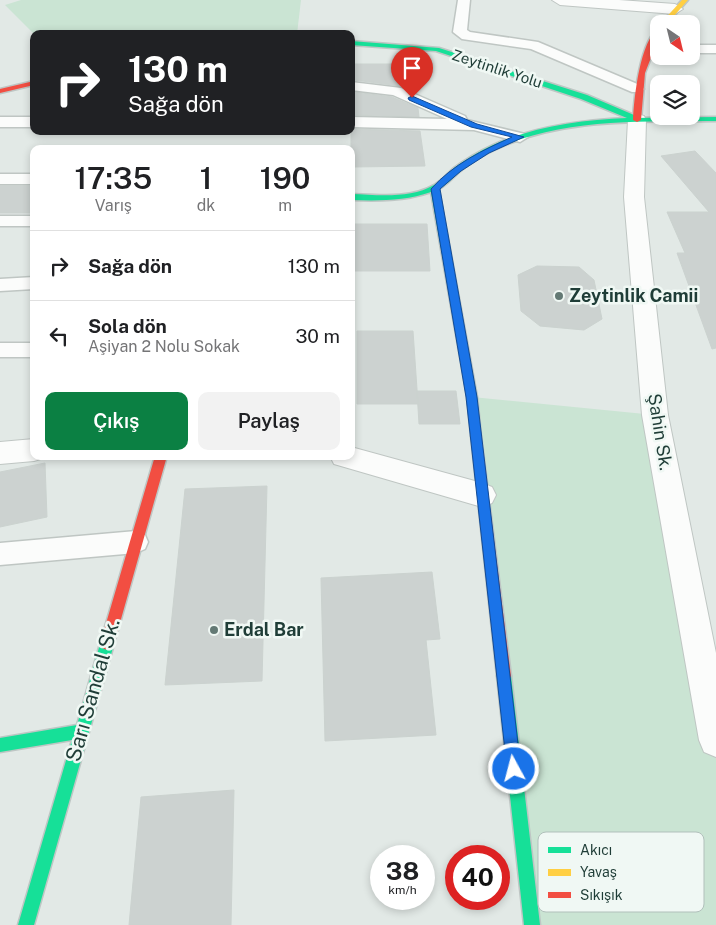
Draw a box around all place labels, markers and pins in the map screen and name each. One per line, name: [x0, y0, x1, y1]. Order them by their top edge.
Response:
pin: [391, 47, 433, 98]
place label: Zeytinlik Camii: [569, 285, 698, 306]
marker: Zeytinlik Camii: [553, 290, 565, 302]
place label: Erdal Bar: [224, 619, 304, 640]
marker: Erdal Bar: [208, 624, 220, 636]

